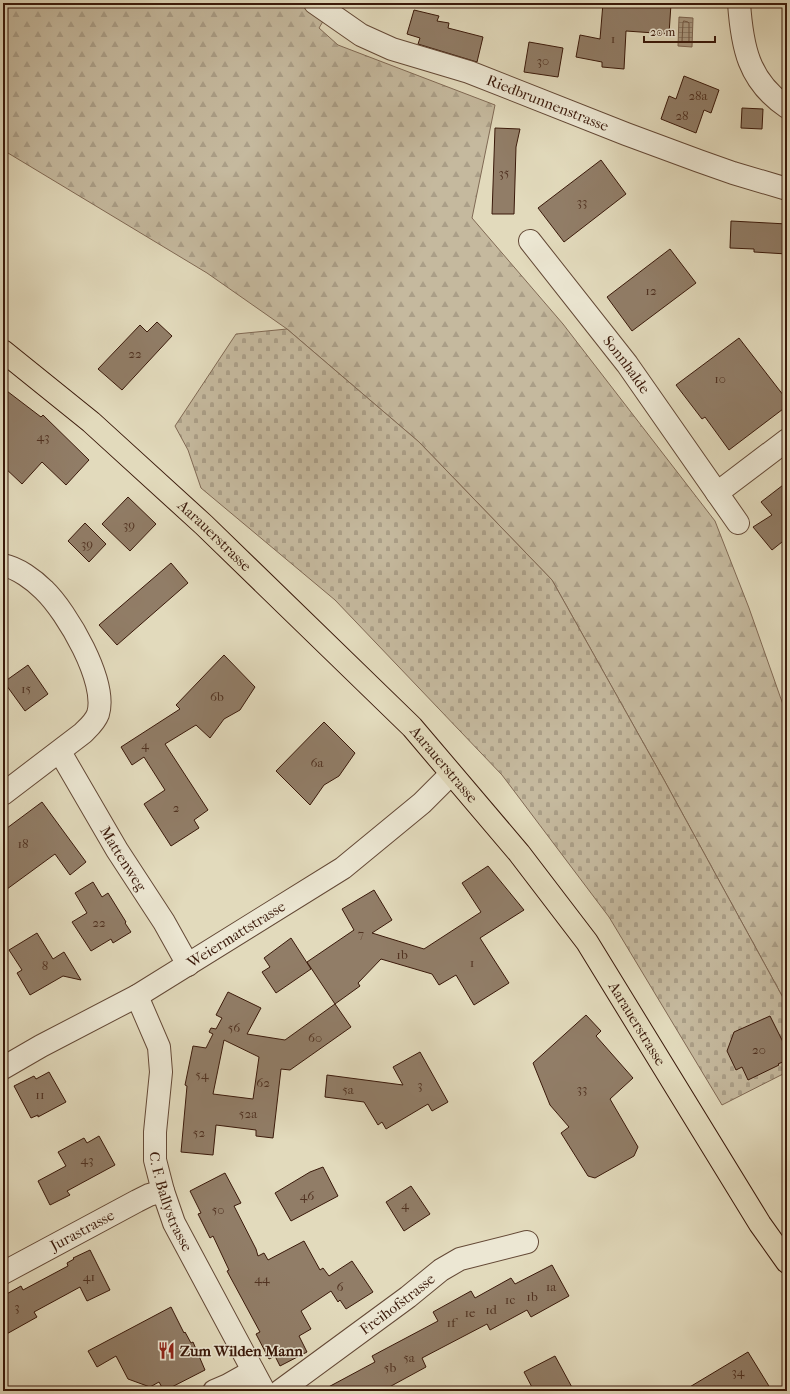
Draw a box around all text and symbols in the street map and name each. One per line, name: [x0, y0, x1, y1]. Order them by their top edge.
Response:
scale bar: [644, 18, 715, 44]
text: 20 m: [650, 25, 675, 39]
house number: 1: [611, 31, 615, 46]
house number: 30: [537, 53, 549, 68]
street label: Riedbrunnenstrasse: [484, 71, 612, 135]
house number: 28a: [688, 88, 709, 103]
house number: 28: [675, 108, 689, 123]
house number: 35: [499, 165, 510, 180]
house number: 33: [577, 194, 587, 209]
house number: 12: [645, 283, 657, 298]
street label: Sonnhalde: [599, 332, 654, 398]
house number: 22: [128, 346, 142, 361]
house number: 10: [714, 371, 726, 386]
house number: 43: [36, 429, 50, 444]
street label: Aarauerstrasse: [173, 496, 256, 575]
house number: 39: [123, 517, 135, 532]
house number: 39: [81, 536, 93, 551]
house number: 15: [21, 681, 31, 696]
house number: 6b: [210, 689, 224, 704]
street label: Aarauerstrasse: [406, 722, 482, 807]
house number: 4: [141, 737, 149, 752]
house number: 6a: [310, 755, 325, 770]
house number: 2: [173, 800, 180, 815]
street label: Mattenweg: [96, 823, 151, 895]
house number: 18: [17, 836, 29, 851]
street label: Weiermattstrasse: [183, 897, 289, 972]
house number: 22: [92, 915, 106, 930]
house number: 7: [358, 926, 364, 941]
house number: 1b: [396, 947, 408, 962]
house number: 1: [470, 955, 474, 970]
house number: 8: [42, 958, 48, 973]
street label: Aarauerstrasse: [604, 978, 670, 1069]
house number: 56: [228, 1020, 241, 1035]
house number: 60: [308, 1030, 322, 1045]
house number: 20: [752, 1042, 766, 1057]
house number: 54: [195, 1067, 209, 1082]
house number: 62: [256, 1075, 270, 1090]
house number: 3: [417, 1077, 423, 1092]
house number: 33: [577, 1081, 587, 1096]
house number: 5a: [342, 1082, 355, 1097]
house number: 11: [35, 1087, 45, 1102]
house number: 52a: [239, 1106, 258, 1121]
house number: 52: [193, 1125, 205, 1140]
house number: 43: [80, 1152, 94, 1167]
street label: C. F. Ballystrasse: [146, 1152, 197, 1255]
house number: 46: [300, 1188, 315, 1203]
house number: 4: [401, 1197, 409, 1212]
house number: 50: [212, 1202, 224, 1217]
street label: Jurastrasse: [46, 1206, 118, 1255]
house number: 41: [83, 1269, 95, 1284]
street label: Freihofstrasse: [356, 1269, 439, 1338]
house number: 44: [254, 1271, 270, 1286]
house number: 6: [336, 1279, 344, 1294]
house number: 1a: [546, 1279, 557, 1294]
house number: 1b: [526, 1289, 538, 1304]
house number: 1c: [505, 1292, 515, 1307]
house number: 3: [14, 1299, 20, 1314]
house number: 1d: [485, 1302, 498, 1317]
house number: 1e: [464, 1305, 476, 1320]
house number: 1f: [447, 1315, 458, 1330]
restaurant icon: Zum Wilden Mann: [157, 1341, 177, 1361]
place label: Zum Wilden Mann: [180, 1342, 303, 1360]
house number: 5a: [403, 1350, 416, 1365]
house number: 5b: [384, 1360, 396, 1375]
house number: 34: [731, 1364, 745, 1379]

